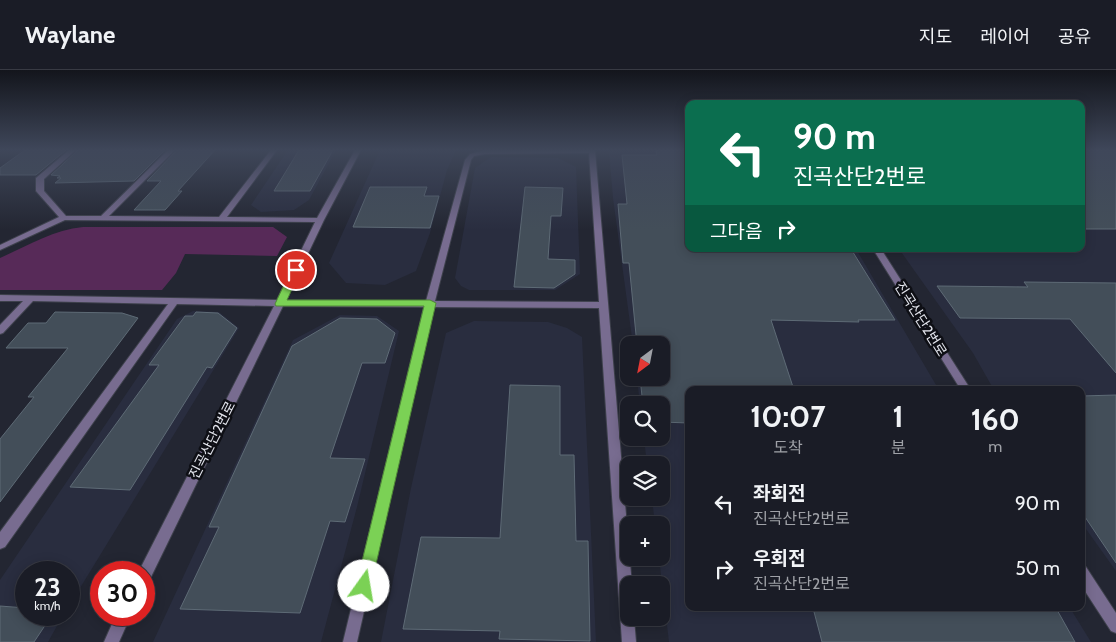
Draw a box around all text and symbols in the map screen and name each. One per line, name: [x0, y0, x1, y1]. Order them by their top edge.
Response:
text: Waylane: [25, 20, 115, 49]
text: 지도: [919, 26, 952, 48]
text: 레이어: [980, 26, 1030, 48]
text: 공유: [1058, 26, 1091, 48]
text: 90 m: [793, 115, 876, 158]
icon: left: [710, 120, 775, 185]
text: 진곡산단2번로: [793, 163, 926, 190]
icon: right: [772, 215, 800, 243]
text: 그다음: [710, 220, 762, 243]
pin: [275, 249, 317, 291]
icon: arrive: [282, 256, 310, 284]
street label: 진곡산단2번로: [891, 278, 951, 360]
north arrow: [620, 336, 670, 386]
map controls: [620, 336, 670, 626]
button: search: [620, 396, 670, 446]
street label: 진곡산단2번로: [185, 398, 239, 482]
text: 10:07: [750, 398, 826, 435]
text: 1: [893, 398, 904, 435]
text: 160: [971, 401, 1020, 438]
text: m: [988, 437, 1002, 456]
text: 도착: [773, 438, 803, 457]
text: 분: [891, 438, 906, 457]
button: layers: [620, 456, 670, 506]
text: 좌회전: [753, 482, 805, 505]
icon: left: [710, 490, 738, 518]
text: 90 m: [1015, 492, 1060, 515]
text: 진곡산단2번로: [753, 509, 850, 528]
button: +: [620, 516, 670, 566]
text: 우회전: [753, 547, 805, 570]
icon: right: [710, 555, 738, 583]
text: 50 m: [1016, 557, 1060, 580]
position arrow: [337, 559, 389, 611]
speed limit sign: 30: [90, 561, 155, 626]
text: 23: [34, 572, 61, 602]
text: 진곡산단2번로: [753, 574, 850, 593]
button: −: [620, 576, 670, 626]
text: km/h: [34, 598, 61, 613]

